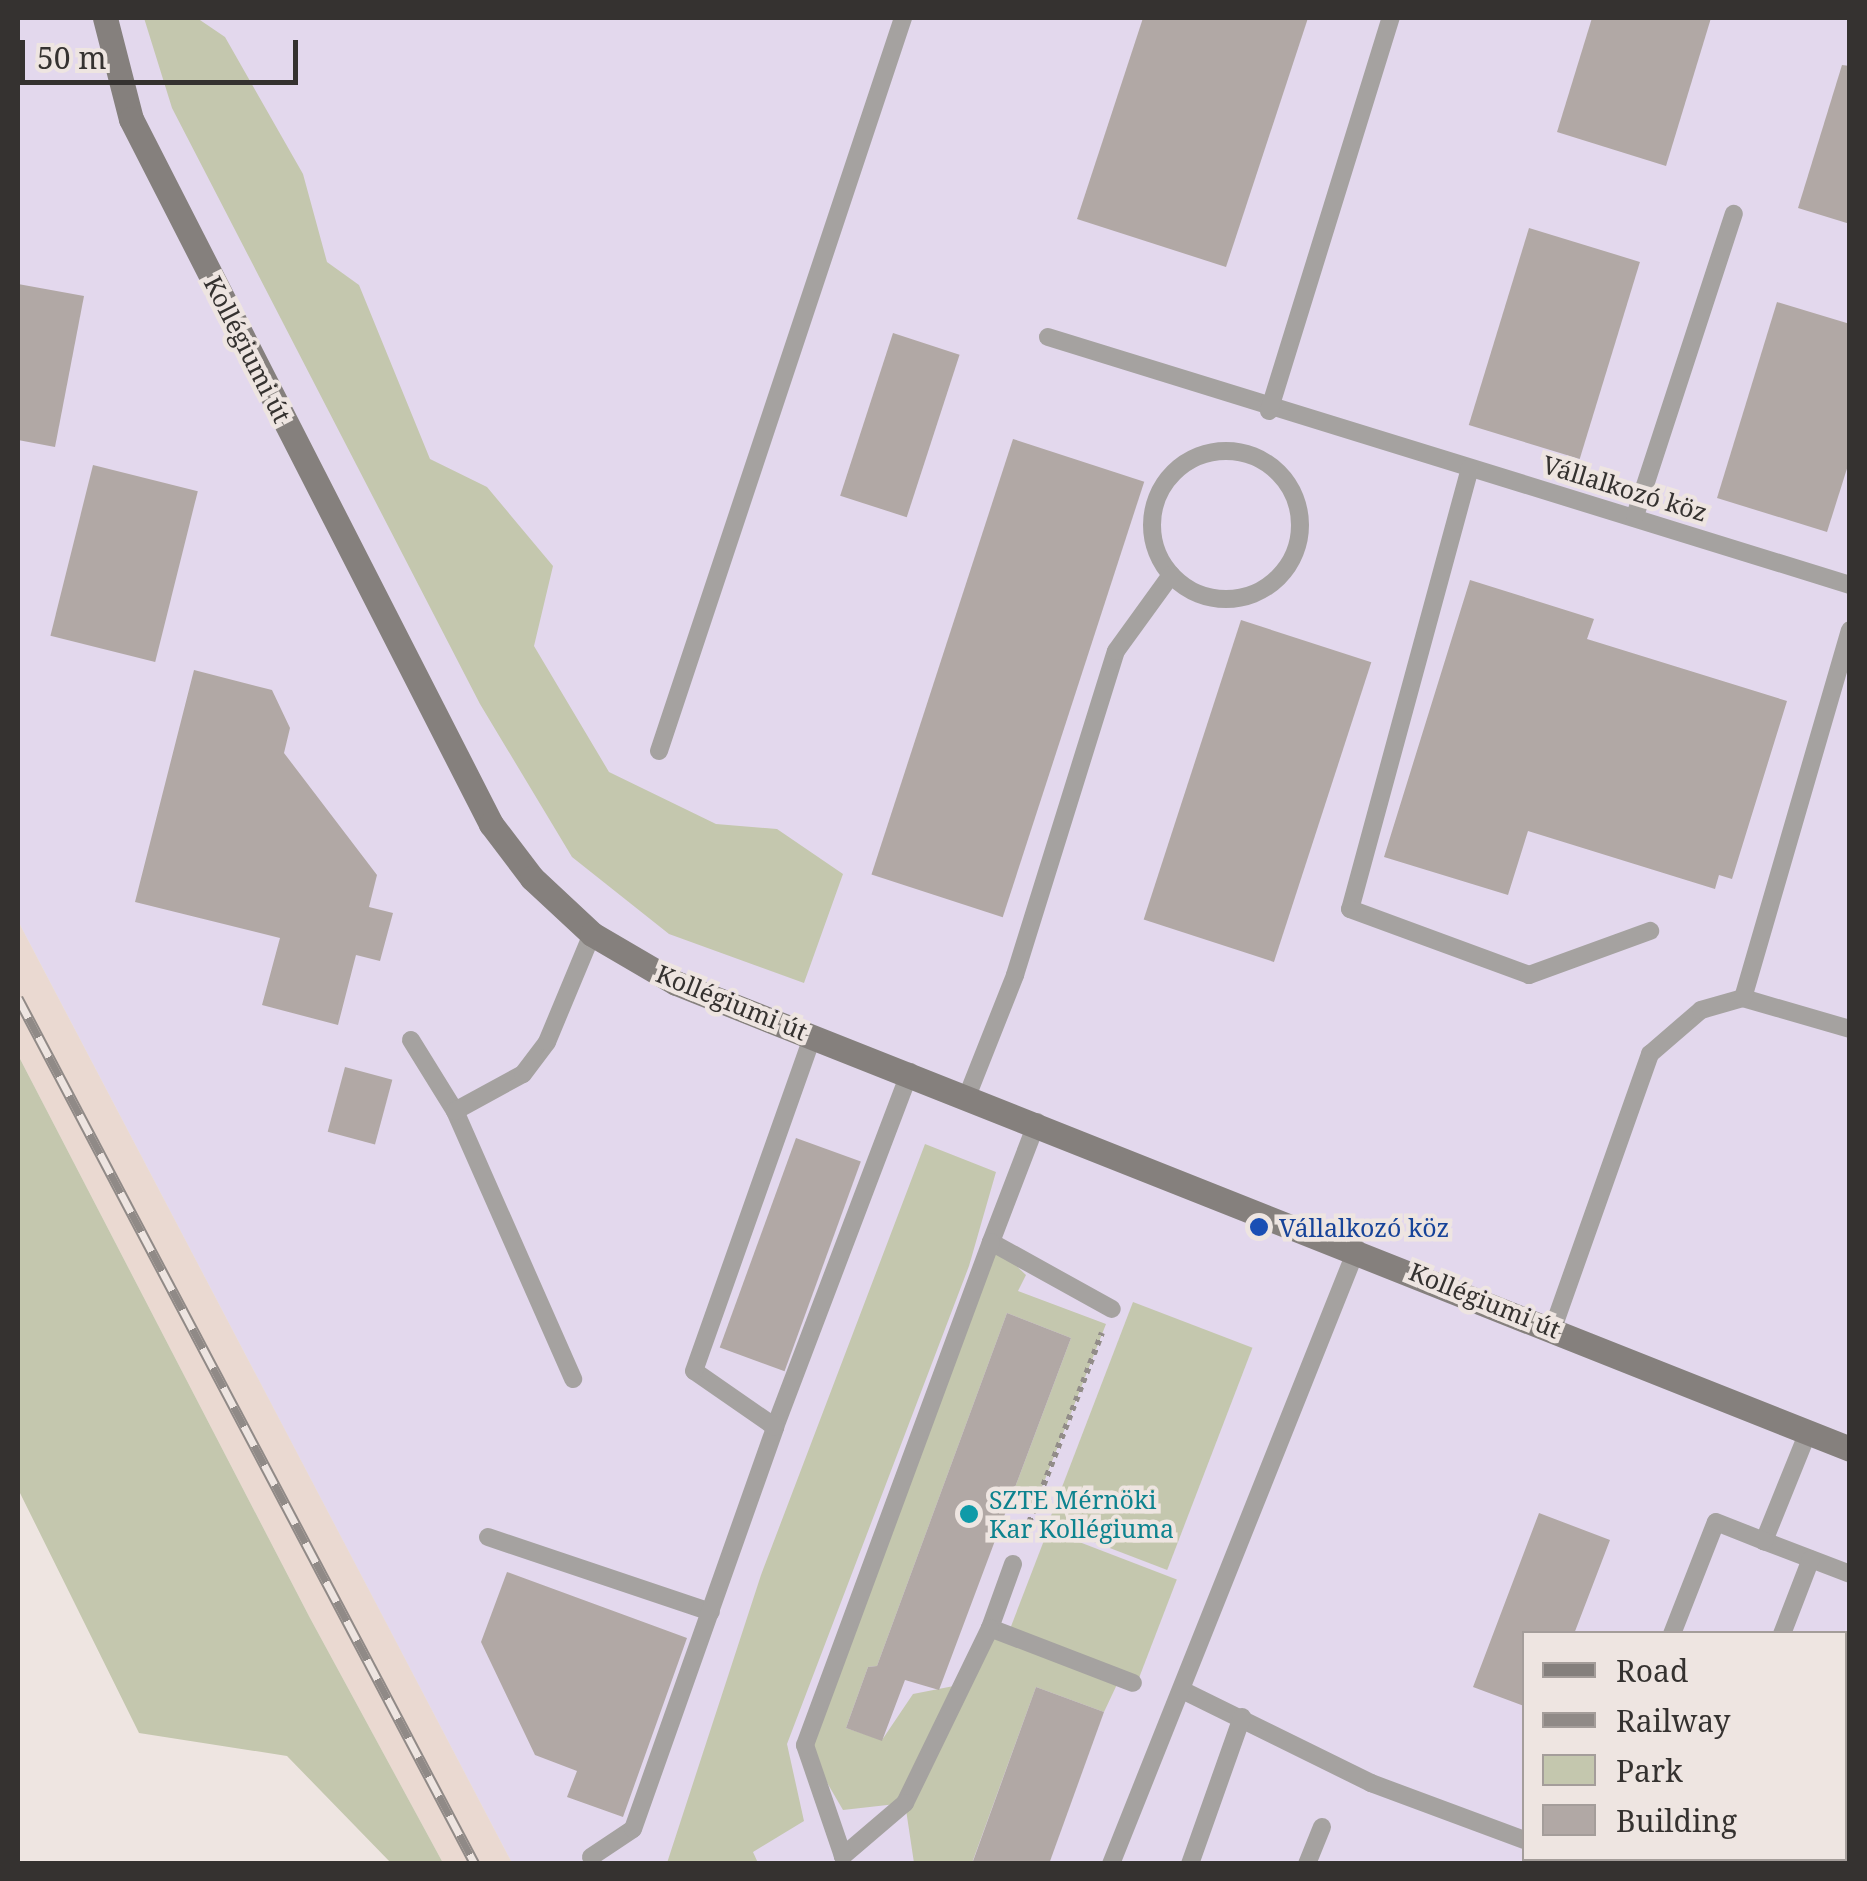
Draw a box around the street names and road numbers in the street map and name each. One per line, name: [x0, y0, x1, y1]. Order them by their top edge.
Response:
street label: Kollégiumi út: [198, 271, 298, 427]
street label: Vállalkozó köz: [1539, 449, 1711, 527]
street label: Kollégiumi út: [652, 958, 812, 1046]
street label: Kollégiumi út: [1405, 1256, 1565, 1344]

